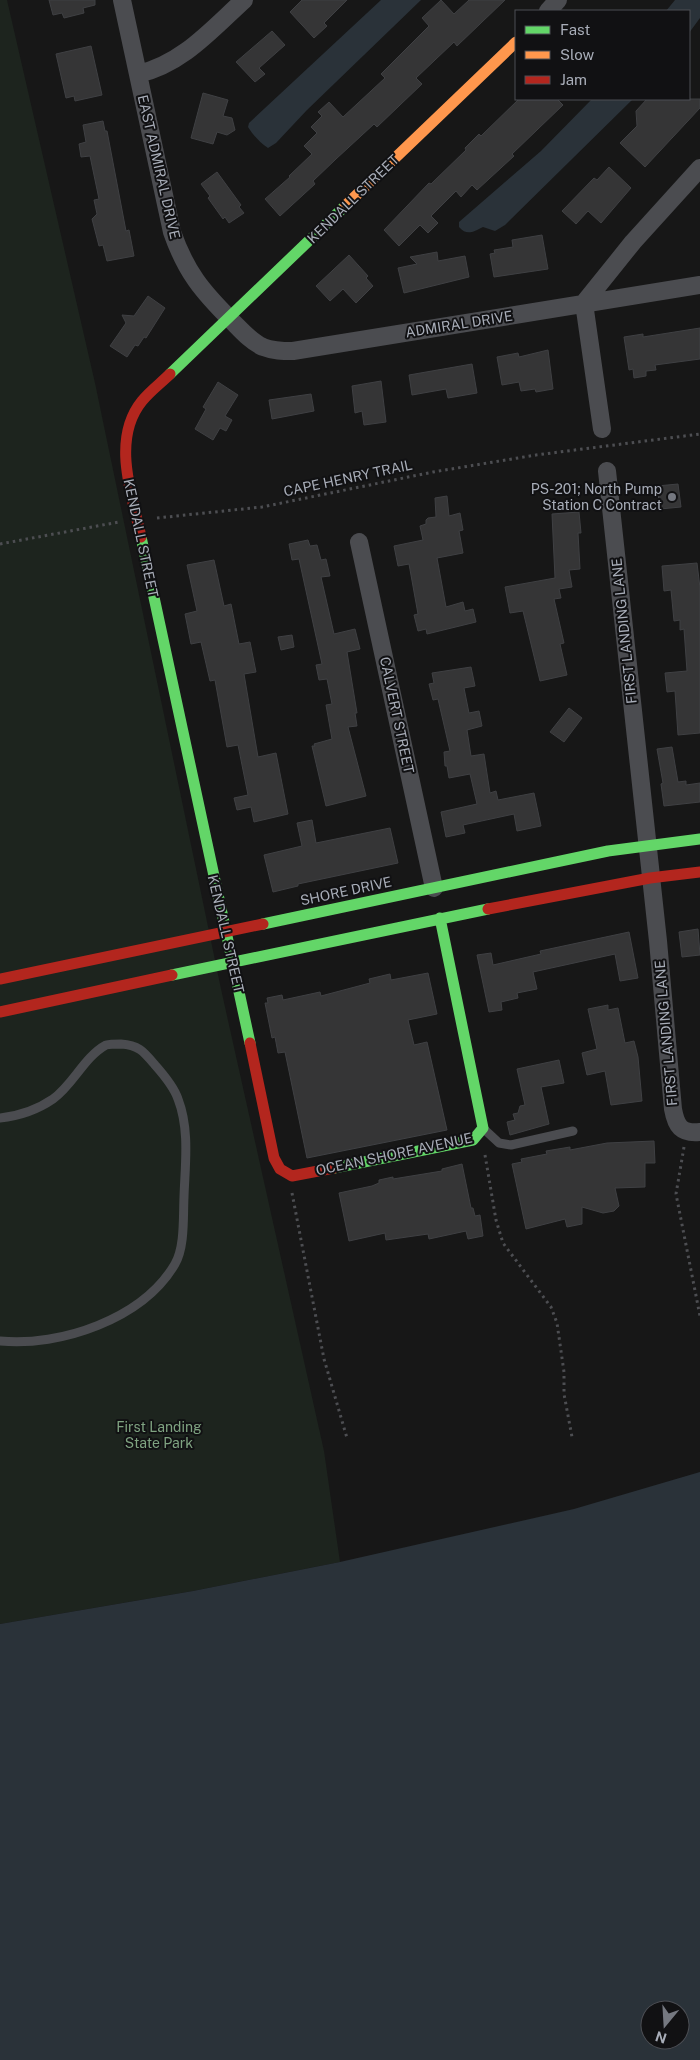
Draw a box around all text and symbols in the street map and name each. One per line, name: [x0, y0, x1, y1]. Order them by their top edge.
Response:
legend: [515, 10, 690, 100]
text: Fast: [560, 21, 590, 38]
text: Slow: [560, 46, 595, 63]
text: Jam: [560, 71, 587, 88]
street label: EAST ADMIRAL DRIVE: [135, 93, 183, 241]
street label: KENDALL STREET: [304, 151, 402, 247]
street label: ADMIRAL DRIVE: [404, 308, 514, 340]
street label: CAPE HENRY TRAIL: [282, 457, 414, 499]
street label: KENDALL STREET: [121, 477, 161, 599]
place label: PS-201; North Pump Station C Contract: [531, 481, 662, 513]
marker: PS-201; North Pump Station C Contract: [666, 491, 678, 503]
street label: FIRST LANDING LANE: [608, 557, 640, 705]
street label: CALVERT STREET: [377, 655, 417, 775]
street label: KENDALL STREET: [205, 873, 247, 995]
street label: SHORE DRIVE: [299, 873, 393, 909]
street label: FIRST LANDING LANE: [652, 959, 680, 1107]
street label: OCEAN SHORE AVENUE: [314, 1130, 474, 1178]
park label: First Landing State Park: [116, 1419, 202, 1451]
north arrow: [640, 2000, 690, 2050]
text: N: [653, 2028, 669, 2047]

